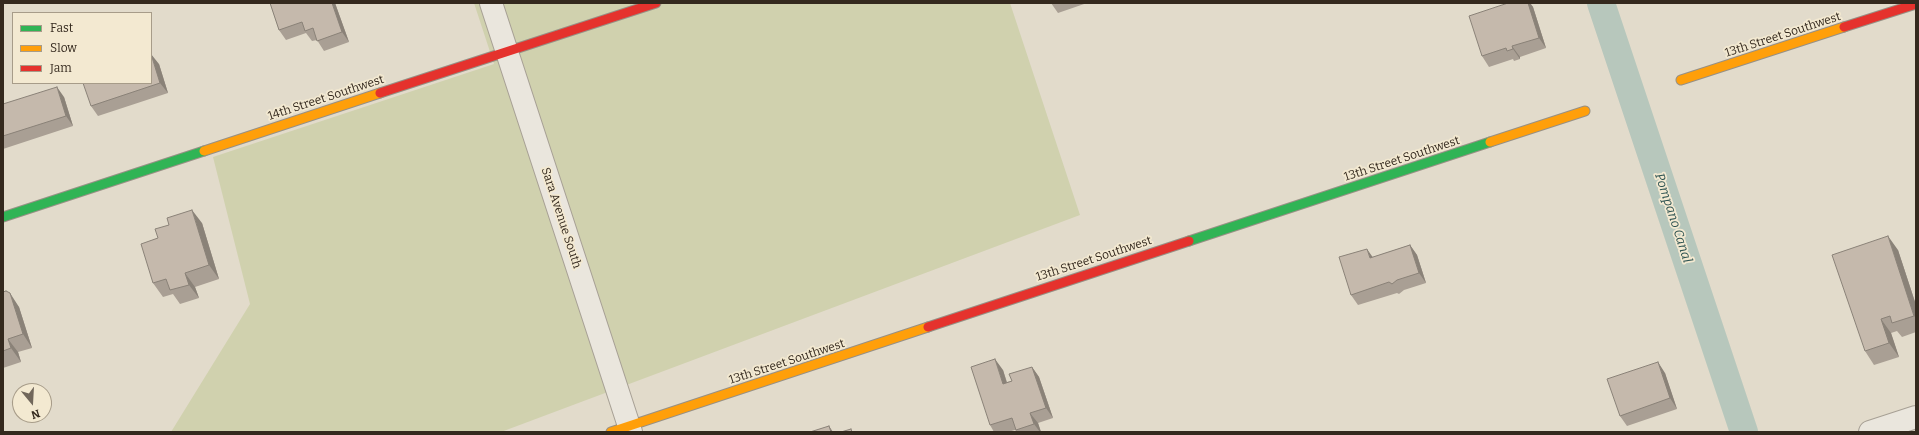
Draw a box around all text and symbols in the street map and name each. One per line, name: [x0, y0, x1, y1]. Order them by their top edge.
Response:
street label: 13th Street Southwest: [1723, 9, 1843, 61]
legend: [12, 12, 152, 84]
text: Fast: [50, 21, 73, 35]
text: Slow: [50, 41, 77, 55]
text: Jam: [50, 61, 72, 75]
street label: 14th Street Southwest: [266, 72, 386, 124]
street label: 13th Street Southwest: [1342, 133, 1462, 185]
street label: Sara Avenue South: [538, 166, 584, 270]
water label: Pompano Canal: [1651, 171, 1695, 265]
street label: 13th Street Southwest: [1034, 233, 1154, 285]
street label: 13th Street Southwest: [727, 336, 847, 388]
north arrow: [12, 383, 52, 423]
text: N: [30, 406, 42, 421]

